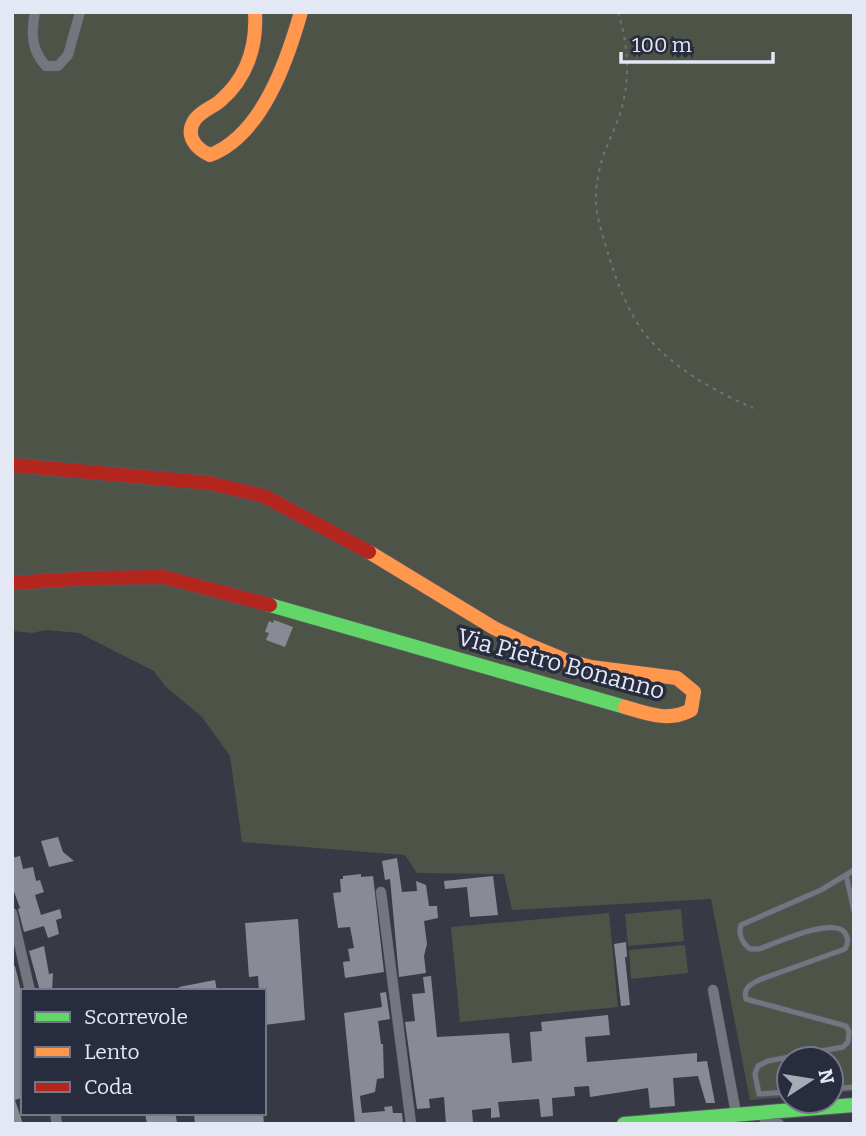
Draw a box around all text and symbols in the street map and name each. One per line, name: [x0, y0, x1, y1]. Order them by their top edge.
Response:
scale bar: [621, 21, 773, 65]
text: 100 m: [632, 32, 692, 58]
street label: Via Pietro Bonanno: [454, 623, 668, 705]
legend: [21, 989, 266, 1115]
text: Scorrevole: [84, 1004, 188, 1030]
text: Lento: [84, 1039, 140, 1065]
north arrow: [775, 1045, 845, 1115]
text: N: [813, 1067, 839, 1086]
text: Coda: [84, 1074, 133, 1100]

